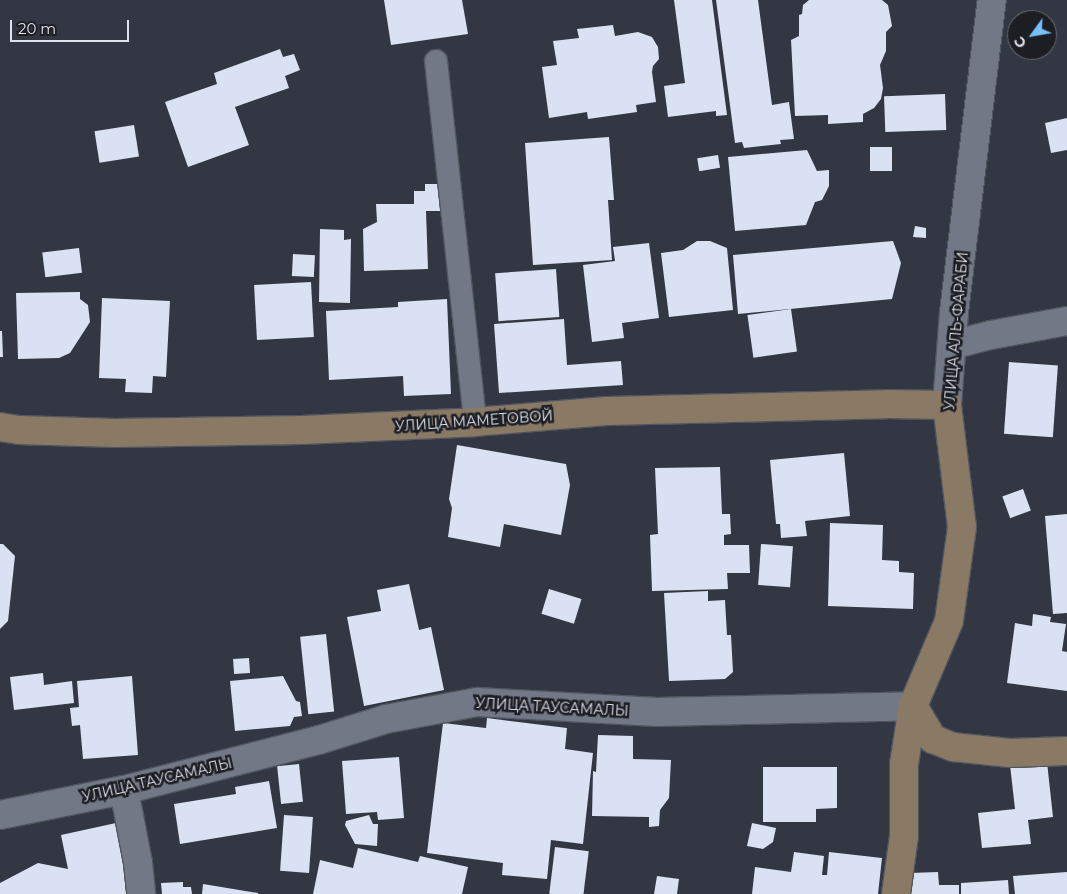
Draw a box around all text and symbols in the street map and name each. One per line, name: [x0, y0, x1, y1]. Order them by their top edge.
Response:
scale bar: [12, 10, 131, 42]
north arrow: [1007, 10, 1057, 60]
text: 20 m: [18, 19, 56, 38]
text: С: [1010, 33, 1030, 52]
street label: УЛИЦА АЛЬ-ФАРАБИ: [941, 251, 971, 411]
street label: УЛИЦА МАМЕТОВОЙ: [395, 407, 553, 435]
street label: УЛИЦА ТАУСАМАЛЫ: [475, 695, 629, 719]
street label: УЛИЦА ТАУСАМАЛЫ: [81, 755, 233, 805]

